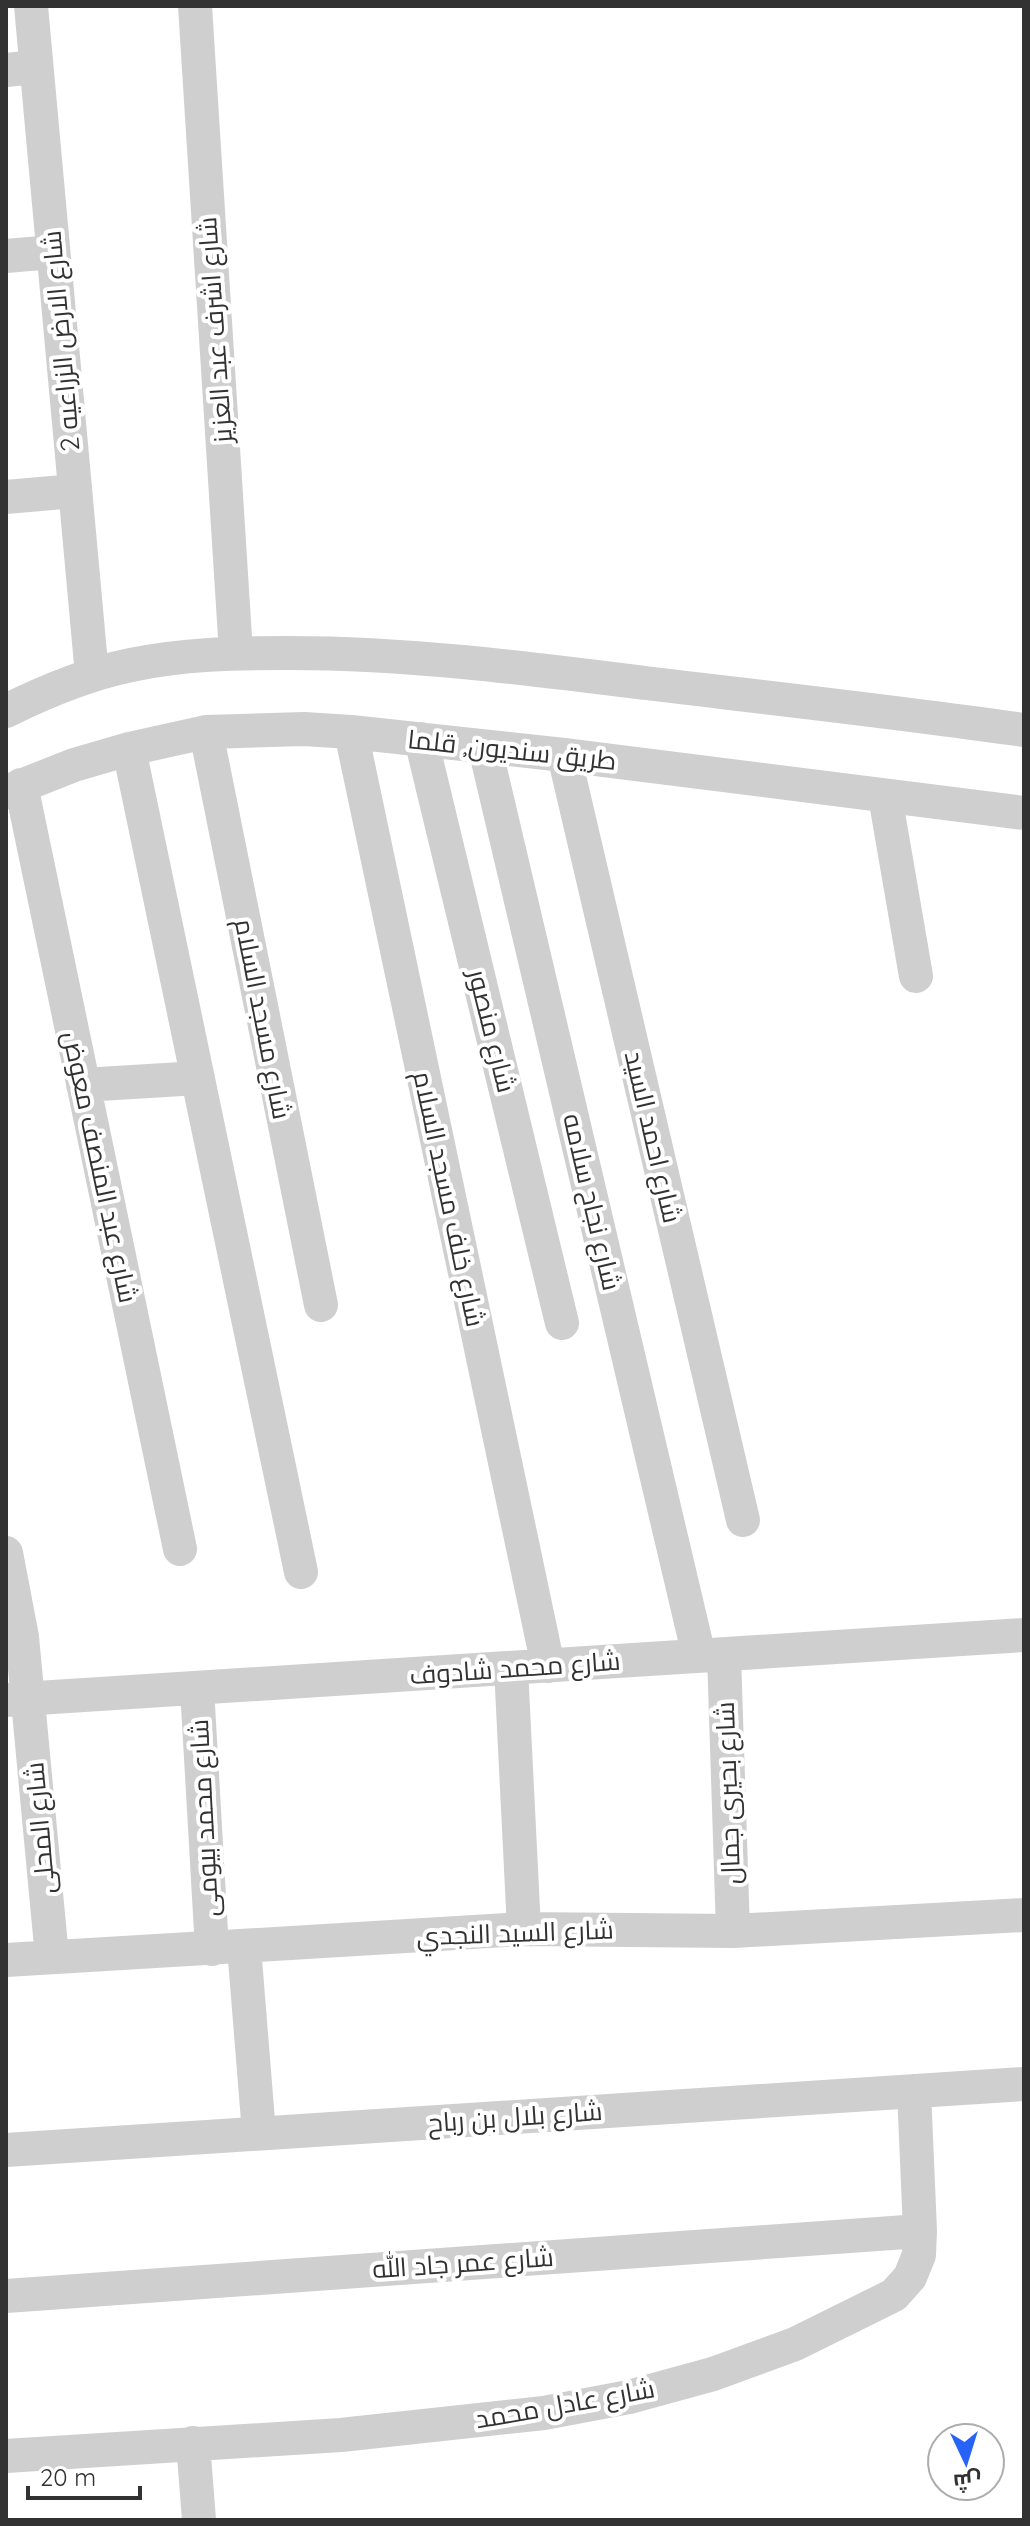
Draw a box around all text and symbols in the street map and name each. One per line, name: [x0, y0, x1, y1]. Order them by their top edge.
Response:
street label: شارع اشرف عبد العزيز: [190, 216, 240, 446]
street label: شارع الارض الزراعيه 2: [34, 229, 88, 453]
street label: طريق سنديون, قلما: [406, 722, 618, 777]
street label: شارع مسجد السلام: [226, 916, 299, 1122]
street label: شارع منصور: [460, 964, 524, 1096]
street label: شارع عبد المنصف معوض: [55, 1028, 145, 1306]
street label: شارع احمد السيد: [617, 1048, 689, 1226]
street label: شارع خلف مسجد السلام: [404, 1068, 493, 1330]
street label: شارع نجاح سلامه: [555, 1110, 629, 1294]
street label: شارع محمد شادوف: [408, 1644, 622, 1692]
street label: شارع بحيرى جمال: [708, 1701, 748, 1885]
street label: شارع محمد بيومى: [182, 1718, 226, 1918]
street label: شارع المحلى: [17, 1761, 63, 1895]
street label: شارع السيد النجدي: [416, 1913, 614, 1956]
street label: شارع بلال بن رباح: [427, 2094, 603, 2140]
street label: شارع عمر جاد الله: [371, 2240, 555, 2286]
street label: شارع عادل محمد: [473, 2372, 657, 2436]
north arrow: [926, 2422, 1006, 2502]
scale bar: [28, 2450, 140, 2500]
text: 20 m: [40, 2462, 96, 2492]
text: ش: [952, 2467, 982, 2497]

